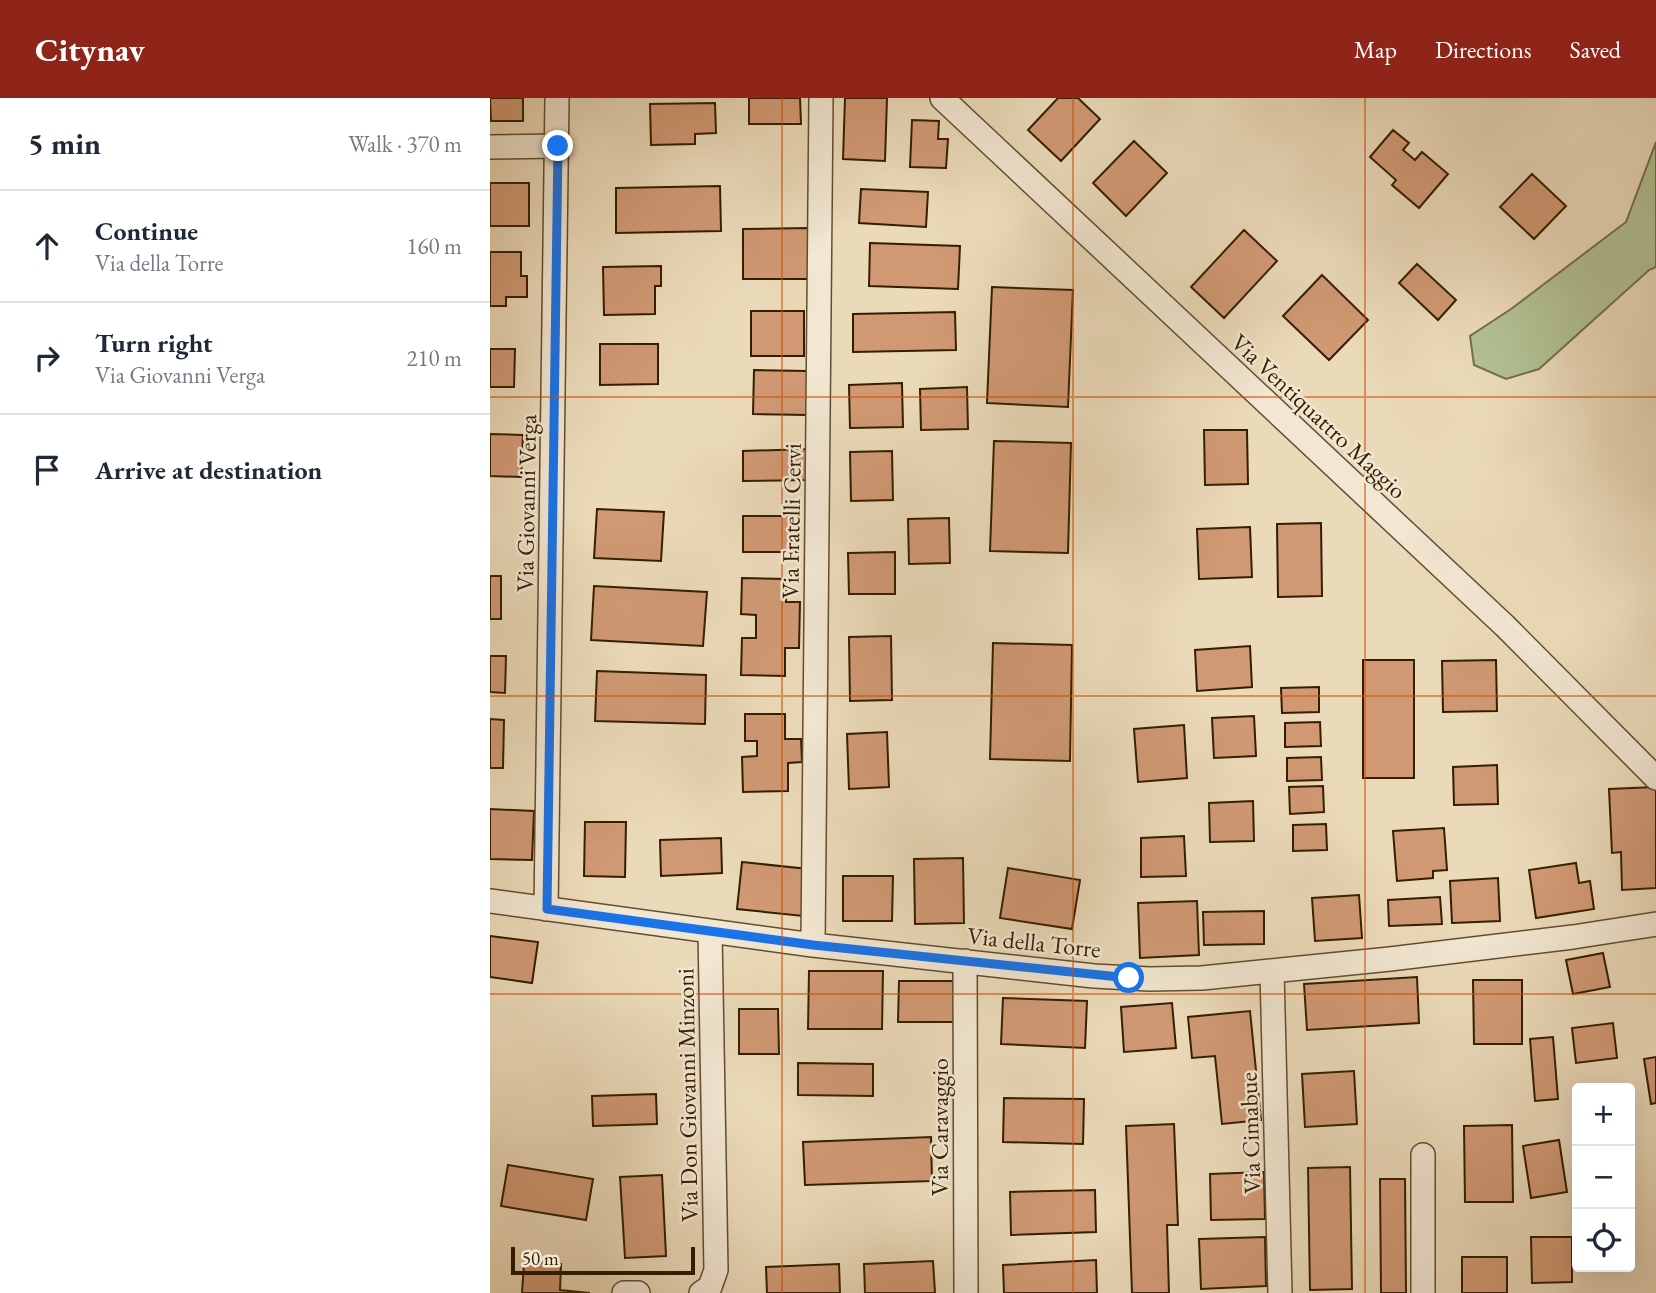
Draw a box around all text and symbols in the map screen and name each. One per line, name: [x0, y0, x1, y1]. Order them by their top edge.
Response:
text: Citynav: [35, 28, 145, 71]
text: Map: [1354, 34, 1397, 65]
text: Directions: [1435, 34, 1532, 65]
text: Saved: [1570, 34, 1621, 65]
text: 5 min: [28, 124, 101, 163]
text: Walk · 370 m: [348, 129, 462, 159]
route end: [542, 130, 573, 161]
text: Continue: [95, 214, 198, 248]
icon: ahead: [28, 227, 66, 265]
text: 160 m: [406, 231, 462, 261]
text: Via della Torre: [95, 248, 224, 278]
text: Turn right: [95, 326, 213, 360]
street label: Via Ventiquattro Maggio: [1225, 327, 1413, 505]
icon: right: [28, 339, 66, 377]
text: 210 m: [406, 343, 462, 373]
text: Via Giovanni Verga: [95, 360, 265, 390]
street label: Via Giovanni Verga: [509, 413, 543, 592]
street label: Via Fratelli Cervi: [774, 443, 808, 599]
icon: arrive: [28, 451, 66, 489]
text: Arrive at destination: [95, 453, 322, 487]
street label: Via della Torre: [966, 920, 1102, 964]
route start: [1113, 962, 1144, 993]
street label: Via Don Giovanni Minzoni: [669, 968, 705, 1222]
street label: Via Caravaggio: [924, 1058, 955, 1196]
street label: Via Cimabue: [1232, 1072, 1268, 1194]
map controls: [1572, 1083, 1635, 1272]
button: +: [1572, 1083, 1635, 1146]
button: −: [1572, 1146, 1635, 1209]
button: locate: [1572, 1209, 1635, 1272]
scale bar: [511, 1244, 695, 1276]
text: 50 m: [522, 1246, 559, 1271]

